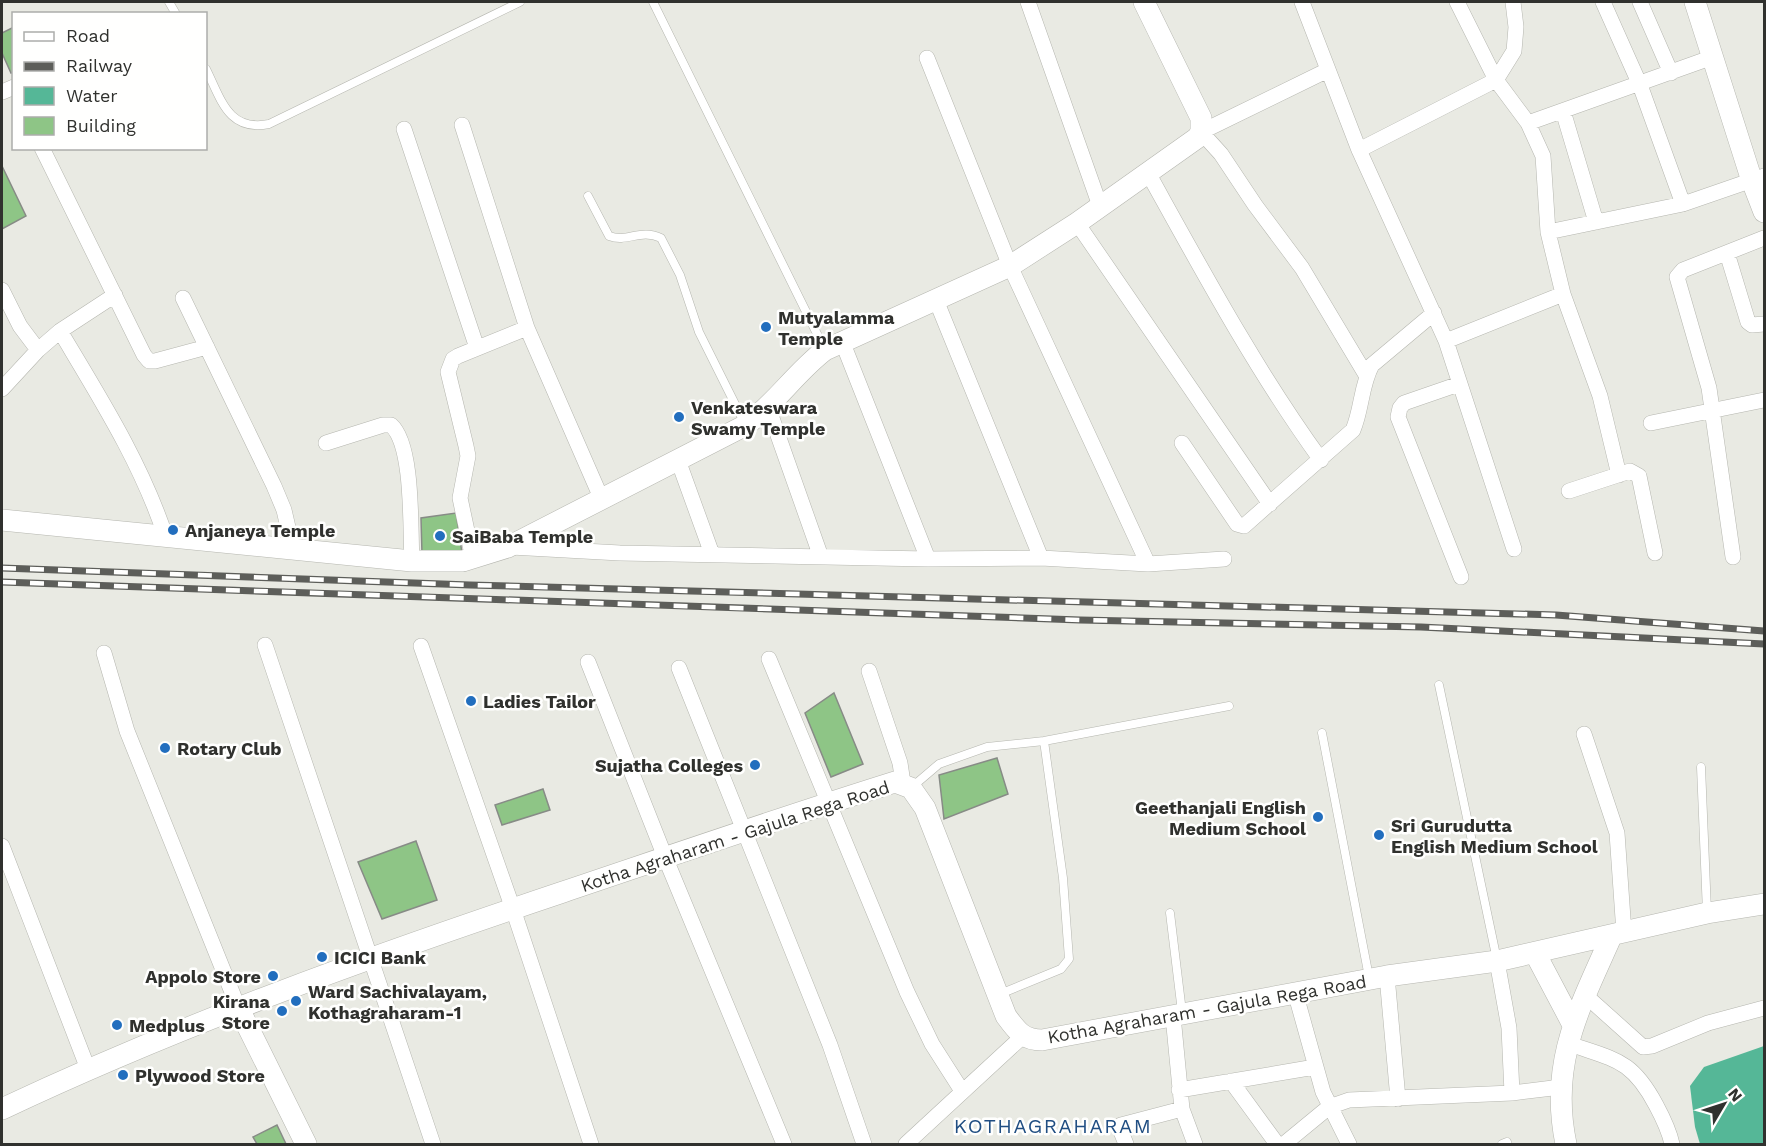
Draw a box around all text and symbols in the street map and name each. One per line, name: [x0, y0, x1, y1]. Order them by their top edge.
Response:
legend: [12, 12, 207, 150]
text: Road: [66, 25, 110, 46]
text: Railway: [66, 55, 133, 76]
text: Water: [66, 85, 118, 106]
text: Building: [66, 115, 136, 136]
place label: Mutyalamma Temple: [778, 307, 895, 349]
marker: Mutyalamma Temple: [759, 320, 773, 334]
place label: Venkateswara Swamy Temple: [691, 397, 825, 439]
marker: Venkateswara Swamy Temple: [672, 410, 686, 424]
place label: Anjaneya Temple: [185, 520, 335, 541]
marker: Anjaneya Temple: [166, 523, 180, 537]
place label: SaiBaba Temple: [452, 526, 593, 547]
marker: SaiBaba Temple: [433, 529, 447, 543]
place label: Ladies Tailor: [483, 691, 596, 712]
marker: Ladies Tailor: [464, 694, 478, 708]
place label: Rotary Club: [177, 738, 282, 759]
marker: Rotary Club: [158, 741, 172, 755]
place label: Sujatha Colleges: [595, 755, 743, 776]
marker: Sujatha Colleges: [748, 758, 762, 772]
street label: Kotha Agraharam - Gajula Rega Road: [578, 776, 892, 896]
place label: Geethanjali English Medium School: [1135, 797, 1306, 839]
marker: Geethanjali English Medium School: [1311, 810, 1325, 824]
place label: Sri Gurudutta English Medium School: [1391, 815, 1598, 857]
marker: Sri Gurudutta English Medium School: [1372, 828, 1386, 842]
place label: ICICI Bank: [334, 947, 427, 968]
marker: ICICI Bank: [315, 950, 329, 964]
place label: Appolo Store: [145, 966, 261, 987]
marker: Appolo Store: [266, 969, 280, 983]
street label: Kotha Agraharam - Gajula Rega Road: [1046, 971, 1368, 1047]
place label: Ward Sachivalayam, Kothagraharam-1: [308, 981, 487, 1023]
place label: Kirana Store: [213, 991, 271, 1033]
marker: Ward Sachivalayam, Kothagraharam-1: [289, 994, 303, 1008]
marker: Kirana Store: [275, 1004, 289, 1018]
place label: Medplus: [129, 1015, 205, 1036]
marker: Medplus: [110, 1018, 124, 1032]
place label: Plywood Store: [135, 1065, 265, 1086]
marker: Plywood Store: [116, 1068, 130, 1082]
north arrow: [1694, 1074, 1754, 1134]
text: N: [1724, 1084, 1746, 1105]
district label: KOTHAGRAHARAM: [954, 1114, 1152, 1138]

